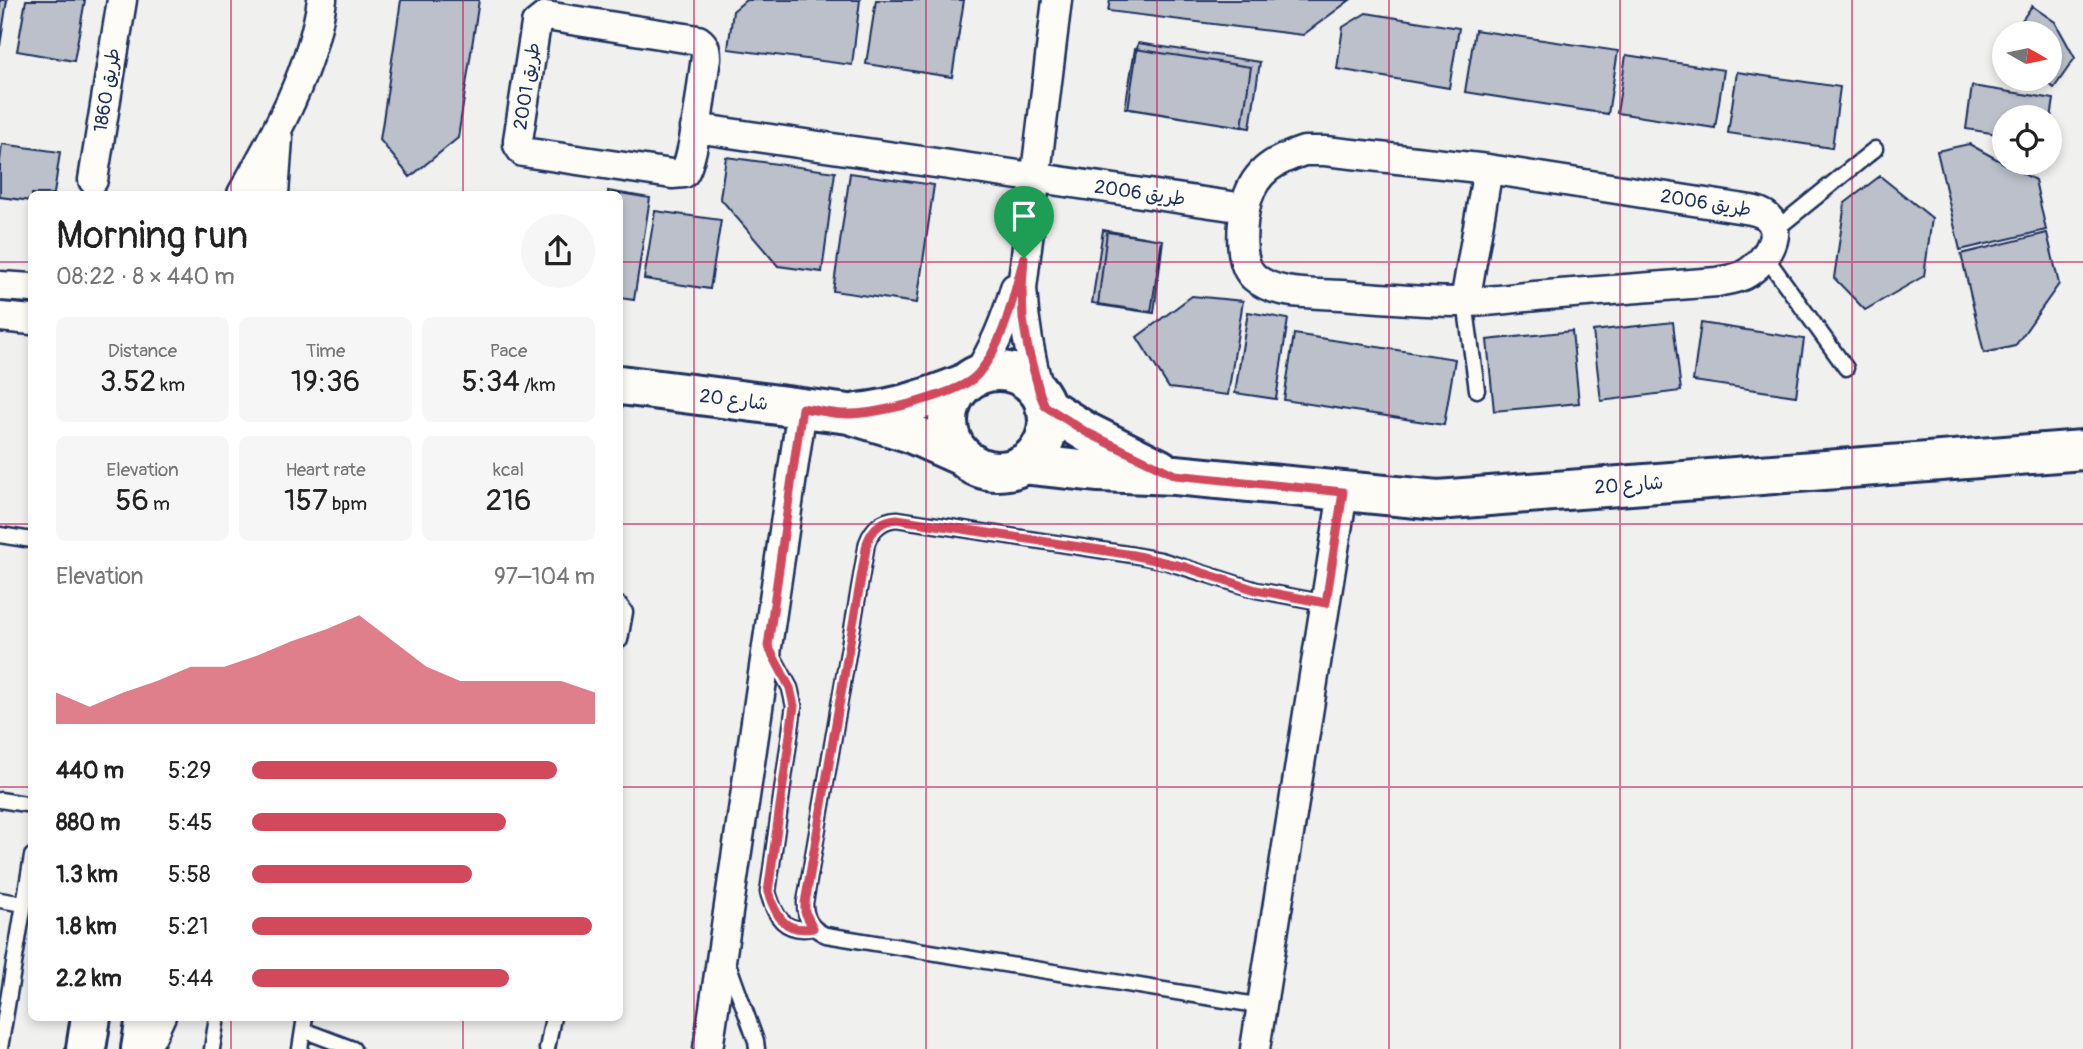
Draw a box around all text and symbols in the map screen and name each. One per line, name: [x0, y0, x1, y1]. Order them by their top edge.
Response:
north arrow: [1992, 21, 2062, 91]
map controls: [1992, 21, 2062, 175]
street label: طريق 2001: [508, 41, 546, 131]
street label: طريق 1860: [88, 46, 126, 134]
button: locate: [1992, 105, 2062, 175]
street label: طريق 2006: [1093, 175, 1187, 211]
street label: طريق 2006: [1659, 184, 1753, 222]
pin: [994, 186, 1054, 258]
icon: arrive: [1005, 197, 1043, 235]
text: Morning run: [56, 212, 248, 260]
button: share: [521, 214, 595, 288]
text: 08:22 · 8 × 440 m: [56, 262, 235, 291]
text: Distance: [108, 339, 177, 363]
text: Time: [306, 339, 345, 363]
text: Pace: [490, 339, 527, 363]
text: 3.52: [100, 363, 156, 400]
text: 19:36: [291, 363, 360, 400]
text: 5:34: [461, 363, 520, 400]
text: km: [156, 373, 185, 397]
text: /km: [520, 373, 556, 397]
street label: شارع 20: [698, 384, 770, 417]
text: Elevation: [106, 458, 179, 482]
text: Heart rate: [285, 458, 366, 482]
text: kcal: [493, 458, 524, 482]
street label: شارع 20: [1594, 471, 1664, 500]
text: 56: [115, 482, 149, 519]
text: 157: [284, 482, 328, 519]
text: 216: [486, 482, 531, 519]
text: m: [149, 492, 170, 516]
text: bpm: [328, 492, 367, 516]
text: Elevation: [56, 562, 144, 591]
text: 97–104 m: [494, 562, 595, 591]
text: 440 m: [56, 756, 124, 785]
text: 5:29: [168, 756, 211, 785]
text: 880 m: [56, 808, 120, 837]
text: 5:45: [168, 808, 212, 837]
text: 1.3 km: [56, 860, 118, 889]
text: 5:58: [168, 860, 211, 889]
text: 1.8 km: [56, 912, 117, 941]
text: 5:21: [168, 912, 208, 941]
text: 2.2 km: [56, 964, 122, 993]
text: 5:44: [168, 964, 213, 993]

